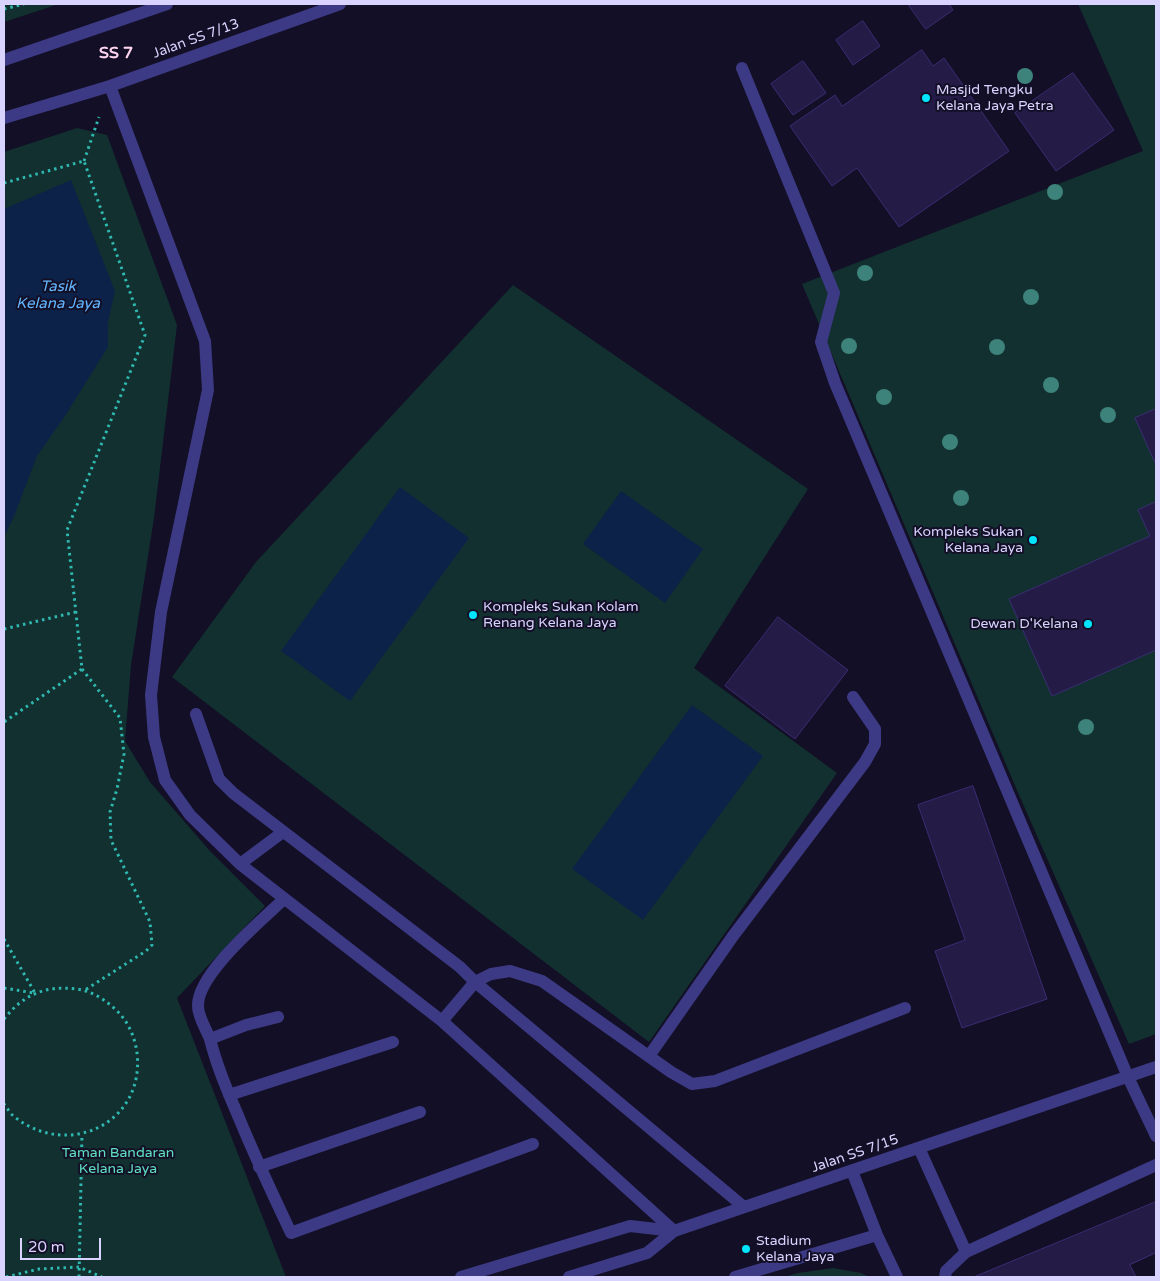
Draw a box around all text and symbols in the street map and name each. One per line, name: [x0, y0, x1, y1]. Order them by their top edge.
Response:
street label: Jalan SS 7/13: [150, 16, 242, 62]
district label: SS 7: [99, 44, 133, 64]
place label: Masjid Tengku Kelana Jaya Petra: [936, 82, 1054, 114]
marker: Masjid Tengku Kelana Jaya Petra: [920, 92, 932, 104]
water label: Tasik Kelana Jaya: [16, 278, 100, 313]
place label: Kompleks Sukan Kelana Jaya: [913, 524, 1023, 556]
marker: Kompleks Sukan Kelana Jaya: [1027, 534, 1039, 546]
place label: Kompleks Sukan Kolam Renang Kelana Jaya: [483, 599, 639, 632]
marker: Kompleks Sukan Kolam Renang Kelana Jaya: [467, 609, 479, 621]
place label: Dewan D'Kelana: [970, 616, 1078, 632]
marker: Dewan D'Kelana: [1082, 618, 1094, 630]
street label: Jalan SS 7/15: [809, 1131, 901, 1177]
park label: Taman Bandaran Kelana Jaya: [62, 1145, 174, 1178]
scale bar: [22, 1228, 104, 1260]
place label: Stadium Kelana Jaya: [756, 1233, 834, 1266]
text: 20 m: [28, 1238, 65, 1256]
marker: Stadium Kelana Jaya: [740, 1243, 752, 1255]

